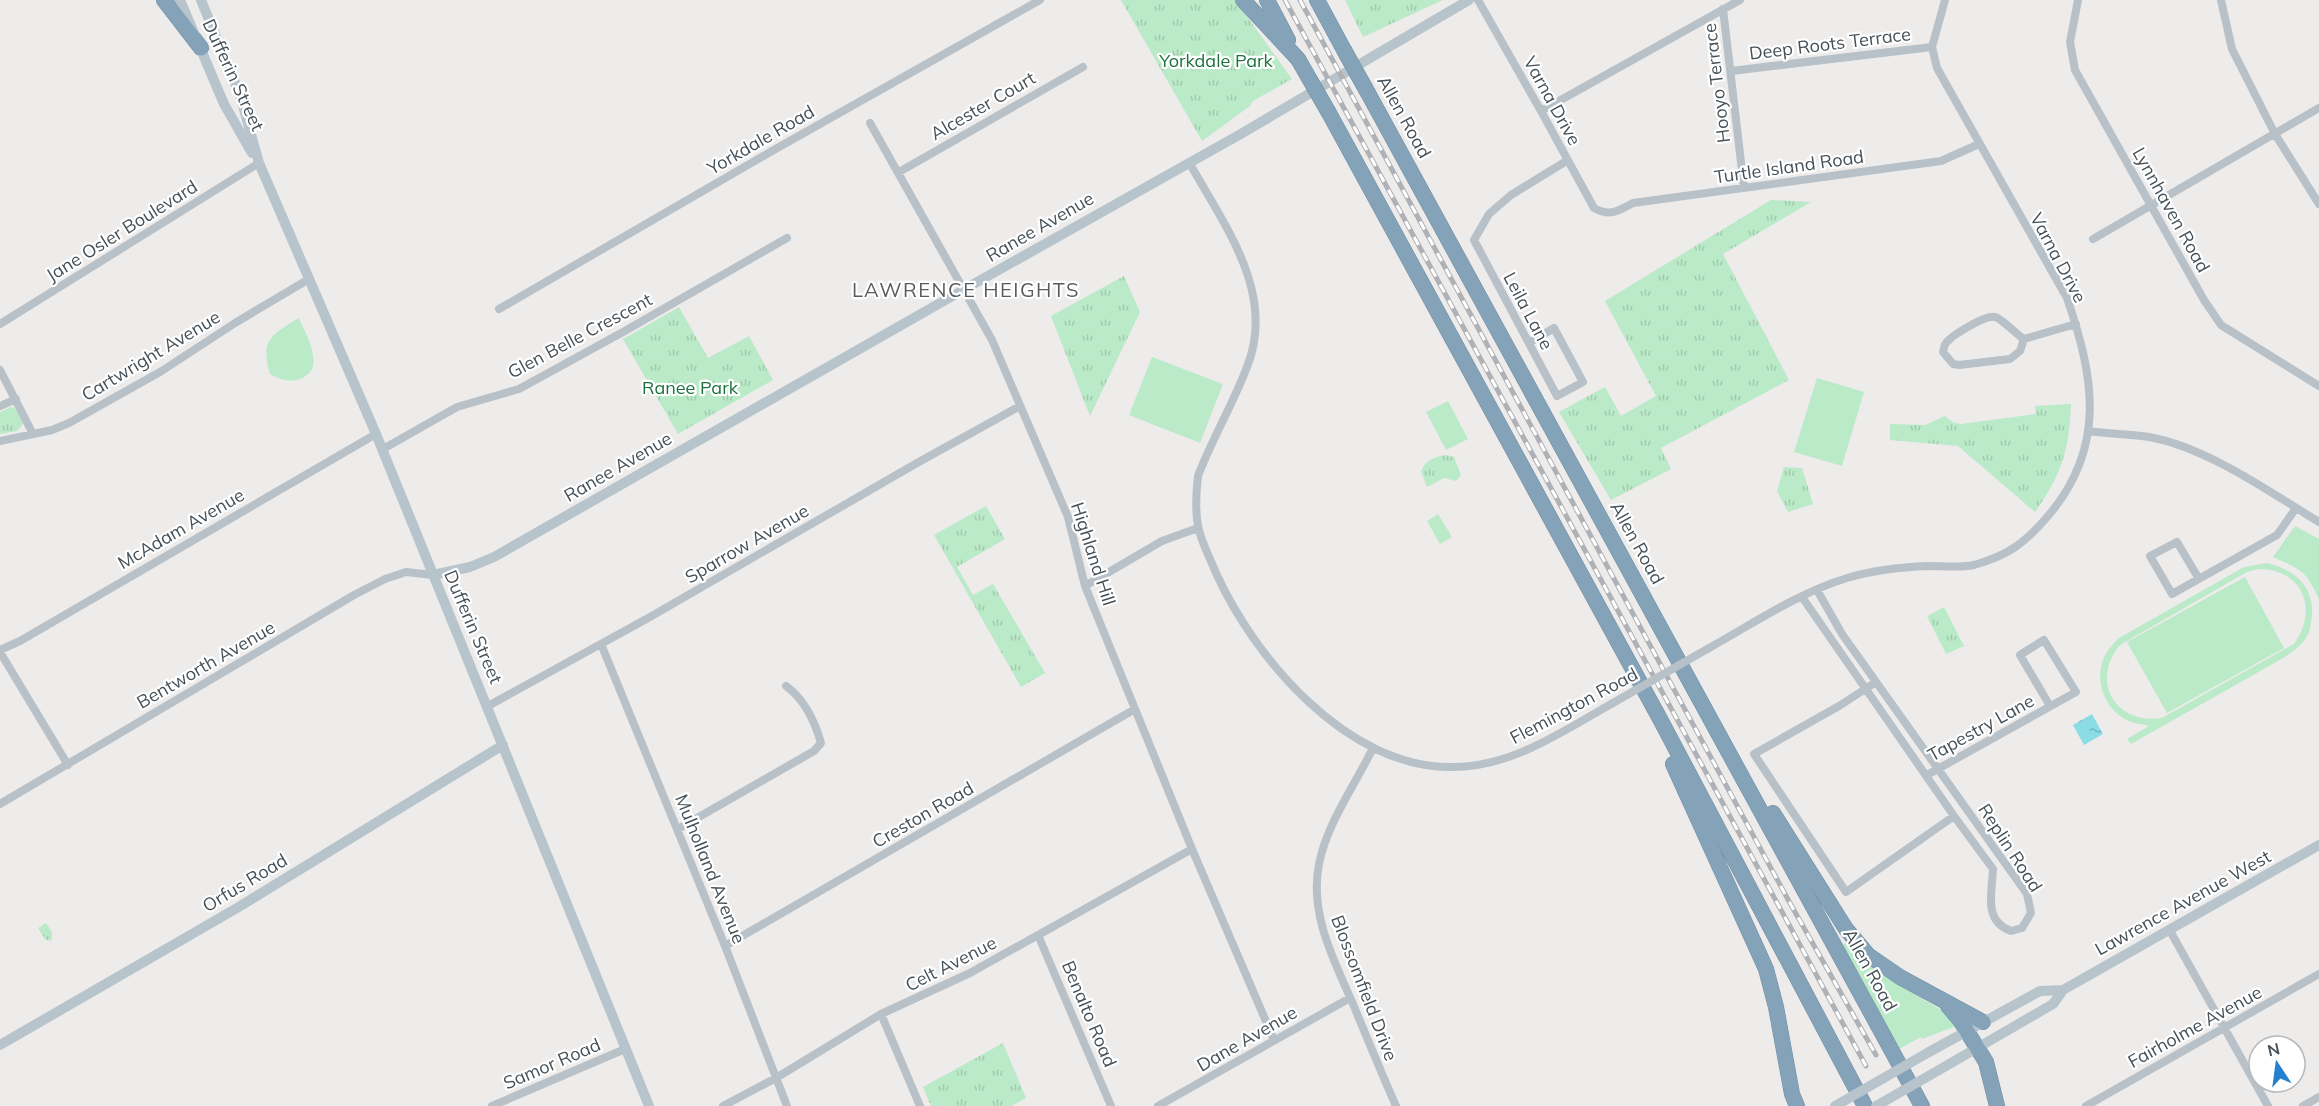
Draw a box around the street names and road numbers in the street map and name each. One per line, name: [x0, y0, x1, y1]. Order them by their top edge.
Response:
street label: Dufferin Street: [197, 15, 269, 135]
street label: Hooyo Terrace: [1698, 22, 1735, 144]
street label: Deep Roots Terrace: [1748, 22, 1912, 65]
street label: Varna Drive: [1519, 52, 1586, 149]
street label: Alcester Court: [926, 66, 1039, 145]
street label: Allen Road: [1372, 71, 1437, 162]
street label: Yorkdale Road: [702, 100, 818, 180]
street label: Lynnhaven Road: [2128, 143, 2215, 276]
street label: Turtle Island Road: [1713, 145, 1865, 188]
street label: Jane Osler Boulevard: [42, 175, 202, 286]
street label: Ranee Avenue: [982, 186, 1098, 267]
street label: Varna Drive: [2025, 209, 2092, 307]
street label: Leila Lane: [1498, 268, 1558, 353]
street label: Glen Belle Crescent: [504, 288, 656, 383]
street label: Cartwright Avenue: [77, 305, 224, 406]
street label: Ranee Avenue: [560, 426, 676, 507]
street label: McAdam Avenue: [113, 483, 248, 574]
street label: Allen Road: [1605, 497, 1670, 588]
street label: Sparrow Avenue: [681, 499, 813, 588]
street label: Highland Hill: [1066, 499, 1121, 608]
street label: Dufferin Street: [439, 567, 508, 687]
street label: Bentworth Avenue: [132, 616, 279, 714]
street label: Flemington Road: [1506, 662, 1642, 749]
street label: Tapestry Lane: [1923, 689, 2038, 766]
street label: Creston Road: [868, 776, 978, 853]
street label: Mulholland Avenue: [670, 791, 751, 947]
street label: Replin Road: [1973, 799, 2048, 896]
street label: Lawrence Avenue West: [2091, 845, 2275, 960]
street label: Orfus Road: [198, 848, 291, 917]
street label: Blossomfield Drive: [1326, 912, 1403, 1064]
street label: Allen Road: [1838, 924, 1903, 1015]
street label: Celt Avenue: [901, 931, 1000, 996]
street label: Benalto Road: [1057, 957, 1122, 1070]
street label: Fairholme Avenue: [2124, 980, 2266, 1073]
street label: Dane Avenue: [1193, 1001, 1301, 1077]
street label: Samor Road: [500, 1033, 604, 1094]

